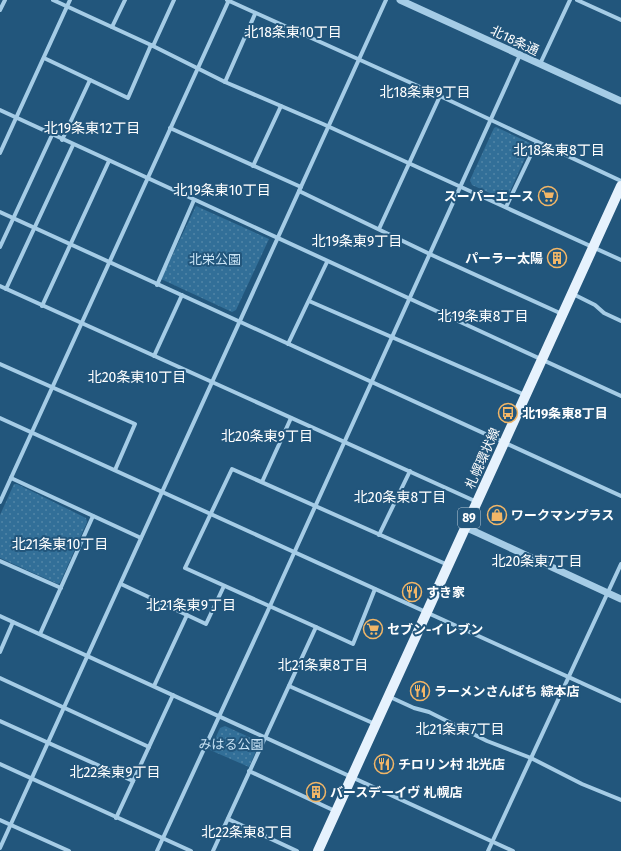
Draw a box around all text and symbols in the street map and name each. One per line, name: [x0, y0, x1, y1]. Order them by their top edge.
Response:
street label: 北18条通: [488, 23, 541, 58]
district label: 北18条東10丁目: [244, 24, 342, 41]
district label: 北18条東9丁目: [379, 84, 471, 101]
district label: 北19条東12丁目: [44, 120, 140, 137]
district label: 北18条東8丁目: [513, 142, 605, 159]
district label: 北19条東10丁目: [173, 182, 271, 199]
supermarket icon: スーパーエース: [537, 185, 559, 207]
place label: スーパーエース: [444, 189, 534, 204]
district label: 北19条東9丁目: [312, 233, 402, 250]
building icon: パーラー太陽: [546, 247, 568, 269]
place label: パーラー太陽: [465, 251, 543, 266]
park label: 北栄公園: [189, 252, 241, 267]
district label: 北19条東8丁目: [437, 308, 529, 325]
district label: 北20条東10丁目: [88, 369, 186, 386]
bus stop icon: 北19条東8丁目: [497, 402, 519, 424]
place label: 北19条東8丁目: [522, 406, 608, 421]
street label: 札幌環状線: [462, 425, 503, 491]
district label: 北20条東9丁目: [221, 428, 313, 445]
district label: 北20条東8丁目: [354, 489, 446, 506]
shop icon: ワークマンプラス: [486, 504, 508, 526]
road number: 89: [458, 508, 480, 528]
place label: ワークマンプラス: [511, 508, 614, 523]
district label: 北21条東10丁目: [12, 536, 108, 553]
district label: 北20条東7丁目: [492, 553, 582, 570]
restaurant icon: すき家: [401, 581, 423, 603]
place label: すき家: [426, 585, 465, 600]
district label: 北21条東9丁目: [146, 597, 236, 614]
supermarket icon: セブン-イレブン: [362, 618, 384, 640]
place label: セブン-イレブン: [387, 622, 483, 637]
district label: 北21条東8丁目: [278, 657, 368, 674]
restaurant icon: ラーメンさんぱち 綜本店: [409, 680, 431, 702]
place label: ラーメンさんぱち 綜本店: [434, 684, 580, 699]
district label: 北21条東7丁目: [416, 721, 504, 738]
park label: みはる公園: [198, 737, 264, 752]
restaurant icon: チロリン村 北光店: [373, 753, 395, 775]
place label: チロリン村 北光店: [398, 757, 505, 772]
district label: 北22条東9丁目: [69, 764, 161, 781]
building icon: バースデーイヴ 札幌店: [305, 781, 327, 803]
place label: バースデーイヴ 札幌店: [330, 785, 462, 800]
district label: 北22条東8丁目: [201, 824, 293, 841]

